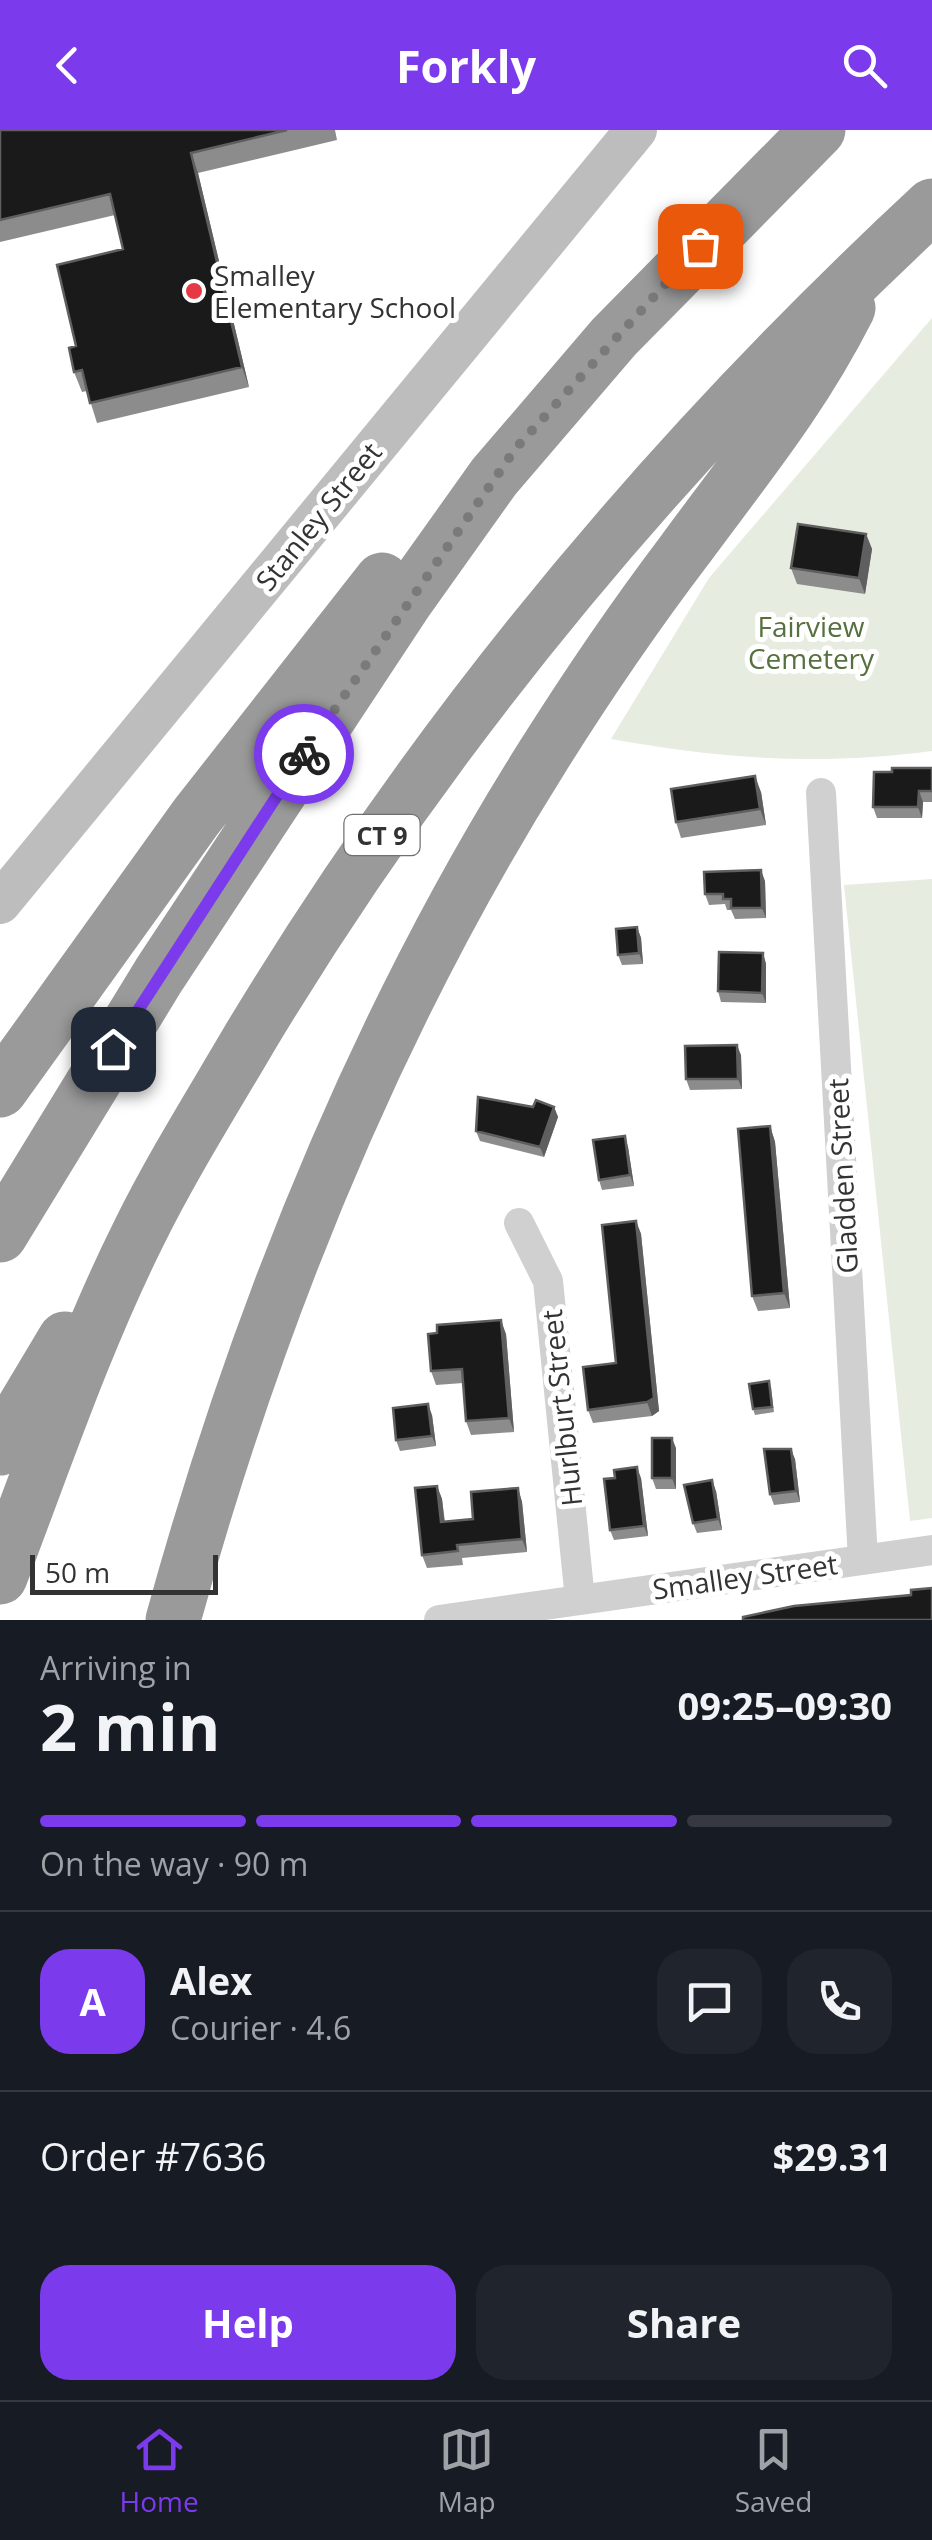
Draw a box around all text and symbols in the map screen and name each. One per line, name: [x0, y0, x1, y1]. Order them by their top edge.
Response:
text: Forkly: [396, 35, 536, 96]
icon: back: [40, 38, 95, 93]
icon: search: [837, 38, 892, 93]
pin: [658, 204, 743, 289]
icon: bag: [673, 219, 728, 274]
place label: Smalley Elementary School: [214, 256, 456, 326]
marker: Smalley Elementary School: [183, 280, 205, 302]
street label: Stanley Street: [246, 434, 390, 598]
park label: Fairview Cemetery: [748, 607, 875, 677]
courier: [254, 704, 354, 804]
icon: bike: [277, 727, 332, 782]
road number: CT 9: [344, 815, 420, 855]
pin: [71, 1007, 156, 1092]
icon: home: [86, 1022, 141, 1077]
street label: Gladden Street: [818, 1077, 866, 1275]
street label: Hurlburt Street: [532, 1308, 590, 1508]
street label: Smalley Street: [650, 1544, 840, 1608]
scale bar: [30, 1550, 218, 1594]
text: 50 m: [45, 1553, 110, 1591]
text: Arriving in: [40, 1646, 192, 1689]
text: 09:25–09:30: [678, 1679, 892, 1731]
text: 2 min: [40, 1682, 220, 1770]
text: On the way · 90 m: [40, 1842, 308, 1885]
button: chat: [657, 1949, 762, 2054]
button: phone: [787, 1949, 892, 2054]
text: Alex: [170, 1954, 252, 2006]
text: A: [79, 1975, 106, 2027]
text: Courier · 4.6: [170, 2006, 351, 2049]
text: Order #7636: [40, 2130, 267, 2182]
text: $29.31: [773, 2130, 892, 2182]
button: Help: [40, 2265, 456, 2380]
button: Share: [476, 2265, 892, 2380]
tab: Home: [120, 2422, 199, 2520]
tab: Map: [438, 2422, 496, 2520]
tab: Saved: [735, 2422, 812, 2520]

